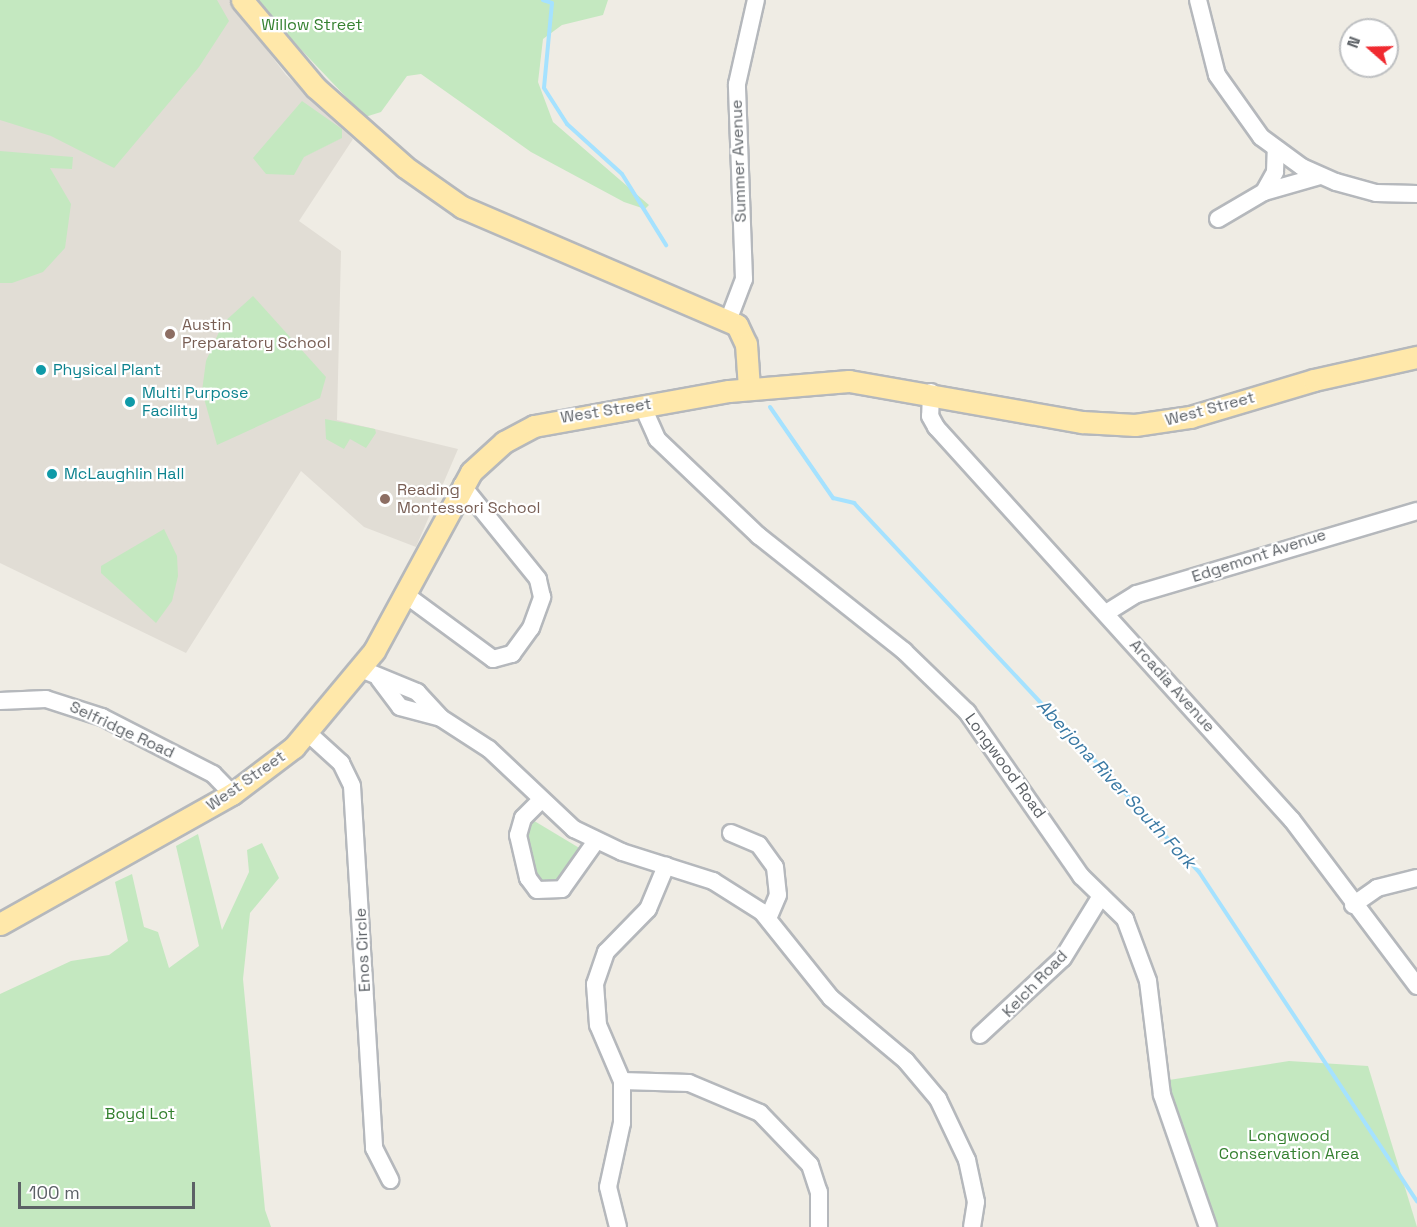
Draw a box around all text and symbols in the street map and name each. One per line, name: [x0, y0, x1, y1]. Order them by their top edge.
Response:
park label: Willow Street: [261, 15, 363, 35]
north arrow: [1339, 18, 1399, 78]
text: N: [1342, 34, 1365, 51]
street label: Summer Avenue: [727, 99, 751, 223]
place label: Austin Preparatory School: [182, 315, 331, 353]
marker: Austin Preparatory School: [163, 327, 177, 341]
place label: Physical Plant: [53, 360, 161, 380]
marker: Physical Plant: [34, 363, 48, 377]
place label: Multi Purpose Facility: [142, 383, 248, 421]
street label: West Street: [1163, 388, 1257, 430]
street label: West Street: [559, 394, 653, 428]
marker: Multi Purpose Facility: [123, 395, 137, 409]
place label: McLaughlin Hall: [64, 464, 184, 484]
marker: McLaughlin Hall: [45, 467, 59, 481]
place label: Reading Montessori School: [397, 480, 541, 518]
marker: Reading Montessori School: [378, 492, 392, 506]
street label: Edgemont Avenue: [1189, 525, 1329, 587]
street label: Arcadia Avenue: [1125, 636, 1219, 736]
water label: Aberjona River South Fork: [1032, 695, 1200, 873]
street label: Selfridge Road: [66, 697, 178, 763]
street label: Longwood Road: [961, 710, 1049, 822]
street label: West Street: [203, 747, 289, 815]
street label: Enos Circle: [351, 907, 375, 993]
street label: Kelch Road: [998, 947, 1072, 1021]
park label: Boyd Lot: [105, 1104, 175, 1124]
park label: Longwood Conservation Area: [1219, 1126, 1359, 1164]
scale bar: [21, 1170, 198, 1208]
text: 100 m: [29, 1181, 80, 1204]

